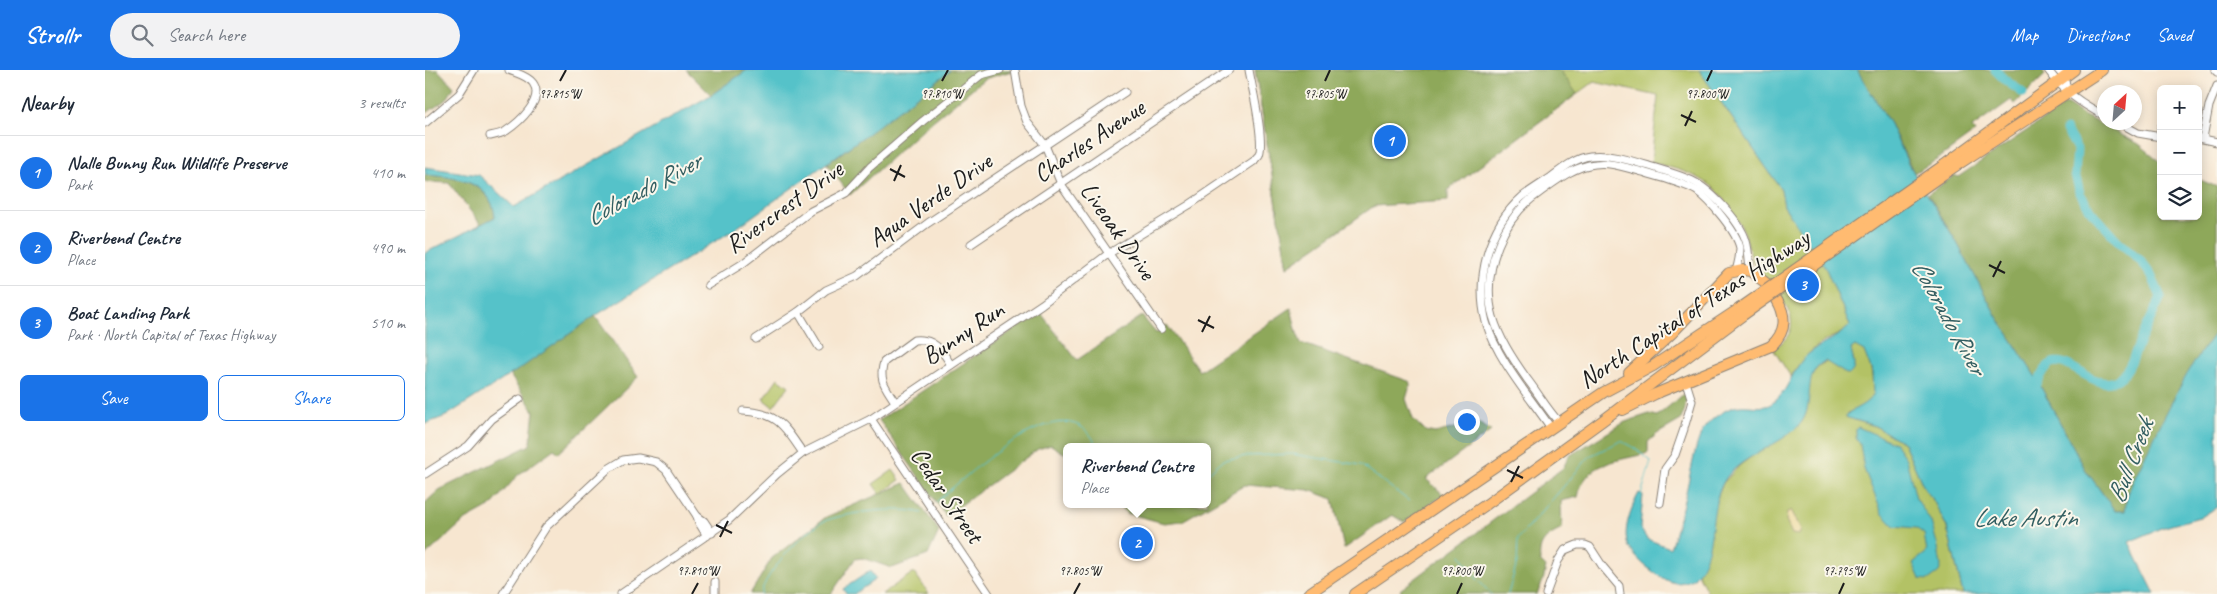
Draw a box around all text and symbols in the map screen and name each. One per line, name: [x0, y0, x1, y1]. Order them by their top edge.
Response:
search box: [110, 13, 460, 58]
text: Strollr: [25, 20, 80, 50]
icon: search: [128, 21, 156, 49]
text: Search here: [168, 23, 245, 47]
text: Map: [2011, 24, 2038, 46]
text: Directions: [2066, 24, 2129, 46]
text: Saved: [2157, 24, 2192, 46]
north arrow: [2097, 85, 2142, 130]
map controls: [2157, 85, 2202, 220]
button: +: [2157, 85, 2202, 130]
text: 97.815°W: [539, 86, 583, 102]
text: 97.810°W: [921, 86, 965, 102]
text: 97.805°W: [1304, 86, 1348, 102]
text: 97.800°W: [1686, 86, 1730, 102]
text: Nearby: [20, 90, 73, 116]
street label: Charles Avenue: [1027, 91, 1152, 190]
text: 3 results: [358, 93, 405, 113]
pin: 1: [1374, 122, 1406, 160]
button: −: [2157, 130, 2202, 175]
water label: Colorado River: [580, 143, 710, 233]
street label: Aqua Verde Drive: [862, 145, 1000, 254]
text: Nalle Bunny Run Wildlife Preserve: [67, 151, 287, 175]
street label: Rivercrest Drive: [719, 152, 851, 260]
text: 1: [32, 163, 40, 183]
text: 410 m: [371, 163, 405, 183]
text: Park: [67, 175, 92, 195]
button: layers: [2157, 175, 2202, 220]
street label: Liveoak Drive: [1073, 176, 1164, 287]
street label: North Capital of Texas Highway: [1572, 221, 1818, 396]
text: Riverbend Centre: [67, 226, 180, 250]
text: 2: [32, 238, 40, 258]
text: 490 m: [371, 238, 405, 258]
text: Place: [67, 250, 95, 270]
water label: Colorado River: [1904, 254, 1996, 383]
pin: 3: [1787, 266, 1819, 304]
street label: Bunny Run: [916, 294, 1011, 372]
text: Boat Landing Park: [67, 301, 189, 325]
text: 3: [32, 313, 40, 333]
text: 510 m: [371, 313, 405, 333]
text: Park · North Capital of Texas Highway: [67, 325, 275, 345]
button: Save: [20, 375, 208, 421]
button: Share: [218, 375, 405, 421]
your location: [1454, 409, 1480, 435]
water label: Bull Creek: [2099, 410, 2163, 507]
street label: Cedar Street: [903, 441, 992, 551]
popup: [1063, 443, 1211, 508]
text: Riverbend Centre: [1080, 454, 1194, 478]
text: Place: [1080, 478, 1109, 498]
water label: Lake Austin: [1973, 501, 2079, 534]
pin: 2: [1121, 524, 1153, 562]
text: 97.810°W: [677, 563, 721, 579]
text: 97.805°W: [1059, 563, 1103, 579]
text: 97.800°W: [1441, 563, 1485, 579]
text: 97.795°W: [1823, 563, 1867, 579]

